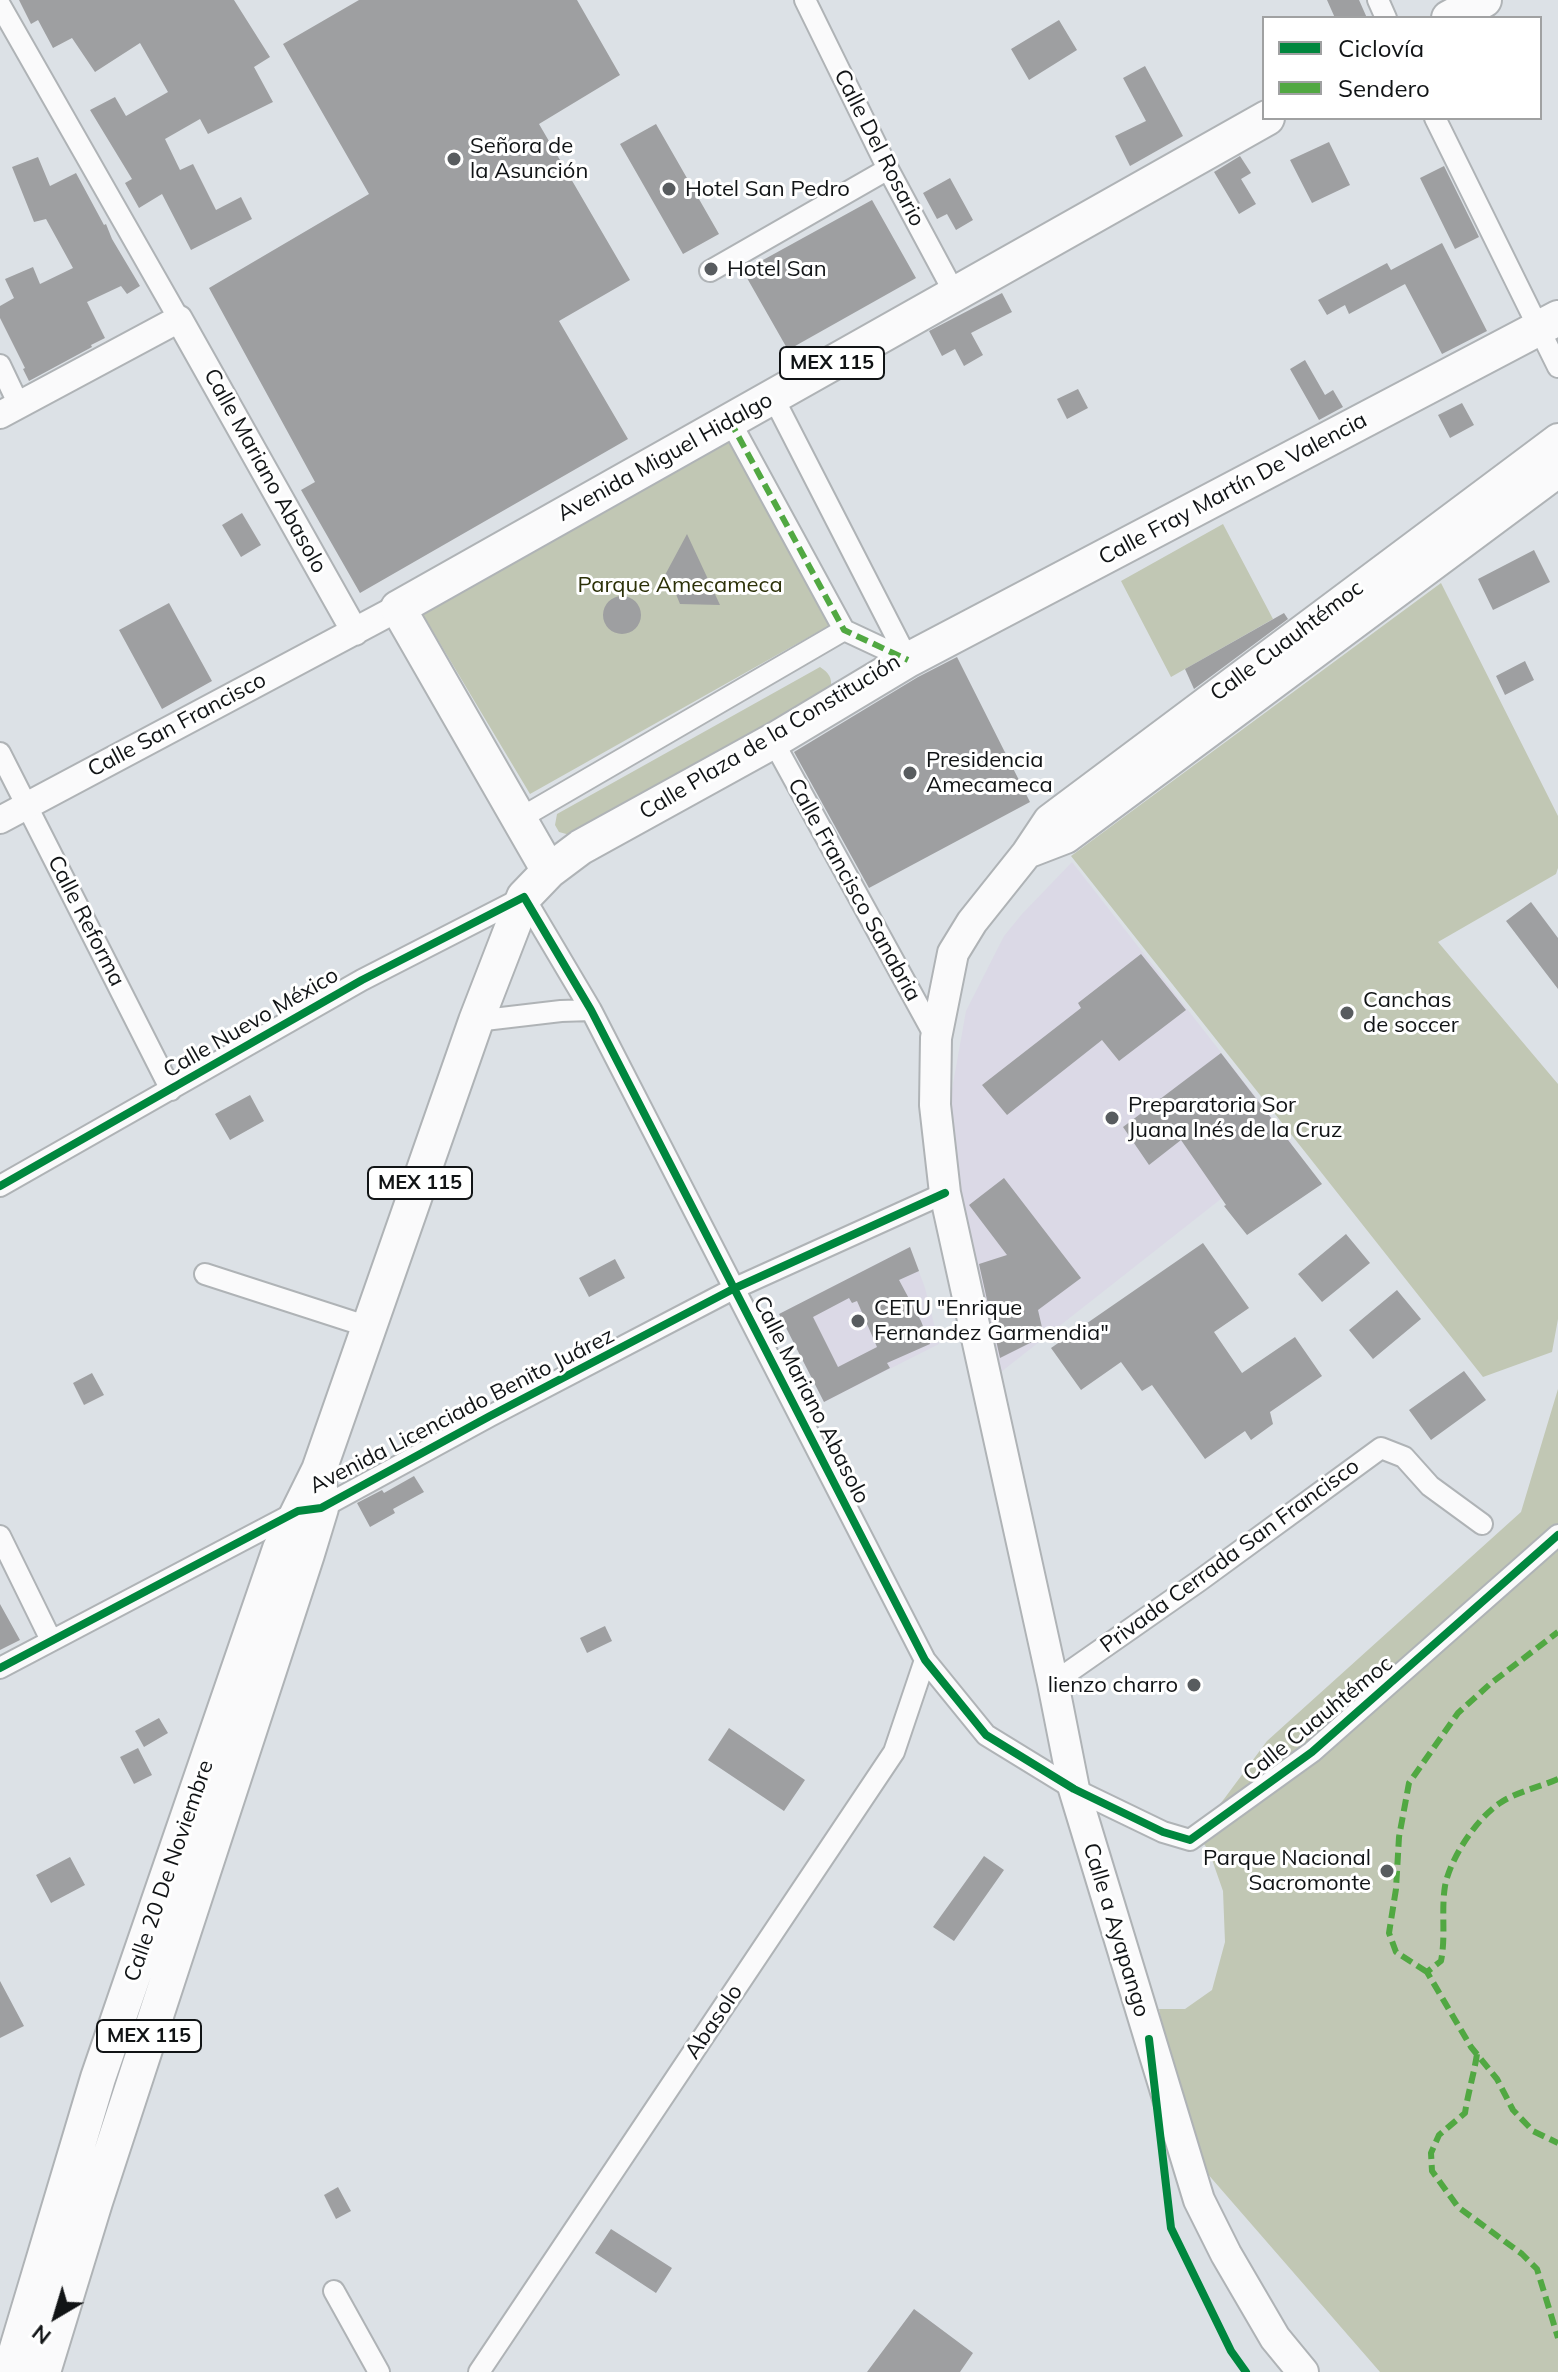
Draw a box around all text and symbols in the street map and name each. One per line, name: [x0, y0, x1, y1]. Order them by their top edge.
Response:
legend: [1262, 16, 1542, 120]
text: Ciclovía: [1338, 33, 1424, 63]
street label: Calle Del Rosario: [828, 65, 930, 231]
text: Sendero: [1338, 73, 1430, 103]
place label: Señora de la Asunción: [470, 133, 588, 184]
marker: Señora de la Asunción: [445, 150, 463, 168]
place label: Hotel San Pedro: [685, 176, 850, 202]
marker: Hotel San Pedro: [660, 180, 678, 198]
place label: Hotel San: [727, 256, 827, 282]
marker: Hotel San: [702, 260, 720, 278]
road number: MEX 115: [780, 347, 884, 379]
street label: Calle Mariano Abasolo: [198, 364, 332, 578]
street label: Avenida Miguel Hidalgo: [553, 387, 777, 527]
street label: Calle Fray Martín De Valencia: [1095, 407, 1371, 571]
park label: Parque Amecameca: [577, 572, 783, 598]
street label: Calle Cuauhtémoc: [1205, 575, 1369, 707]
street label: Calle Plaza de la Constitución: [635, 649, 905, 825]
street label: Calle San Francisco: [83, 667, 271, 783]
place label: Presidencia Amecameca: [926, 747, 1053, 798]
marker: Presidencia Amecameca: [901, 764, 919, 782]
street label: Calle Francisco Sanabria: [782, 774, 926, 1006]
street label: Calle Reforma: [42, 851, 130, 991]
street label: Calle Nuevo México: [159, 962, 343, 1084]
place label: Canchas de soccer: [1363, 987, 1459, 1038]
marker: Canchas de soccer: [1338, 1004, 1356, 1022]
place label: Preparatoria Sor Juana Inés de la Cruz: [1128, 1092, 1342, 1144]
marker: Preparatoria Sor Juana Inés de la Cruz: [1103, 1109, 1121, 1127]
road number: MEX 115: [368, 1167, 472, 1199]
street label: Calle Mariano Abasolo: [747, 1292, 875, 1508]
place label: CETU "Enrique Fernandez Garmendia": [874, 1295, 1109, 1346]
marker: CETU "Enrique Fernandez Garmendia": [849, 1312, 867, 1330]
street label: Avenida Licenciado Benito Juárez: [305, 1322, 619, 1500]
street label: Privada Cerrada San Francisco: [1095, 1453, 1365, 1659]
street label: Calle Cuauhtémoc: [1238, 1651, 1398, 1787]
place label: lienzo charro: [1048, 1672, 1178, 1698]
marker: lienzo charro: [1185, 1676, 1203, 1694]
street label: Calle 20 De Noviembre: [119, 1757, 219, 1985]
street label: Calle a Ayapango: [1077, 1840, 1155, 2020]
place label: Parque Nacional Sacromonte: [1203, 1845, 1371, 1896]
marker: Parque Nacional Sacromonte: [1378, 1862, 1396, 1880]
street label: Abasolo: [680, 1980, 748, 2064]
road number: MEX 115: [97, 2020, 201, 2052]
north arrow: [16, 2276, 96, 2356]
text: N: [26, 2319, 56, 2351]

